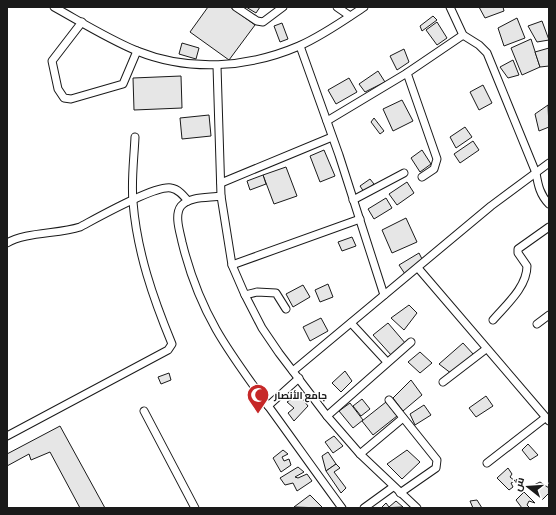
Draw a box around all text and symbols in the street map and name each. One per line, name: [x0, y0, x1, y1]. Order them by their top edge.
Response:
mosque icon: جامع الأنصار: [245, 382, 271, 415]
place label: جامع الأنصار: [273, 387, 327, 403]
north arrow: [508, 467, 548, 507]
text: ش: [508, 475, 527, 493]

